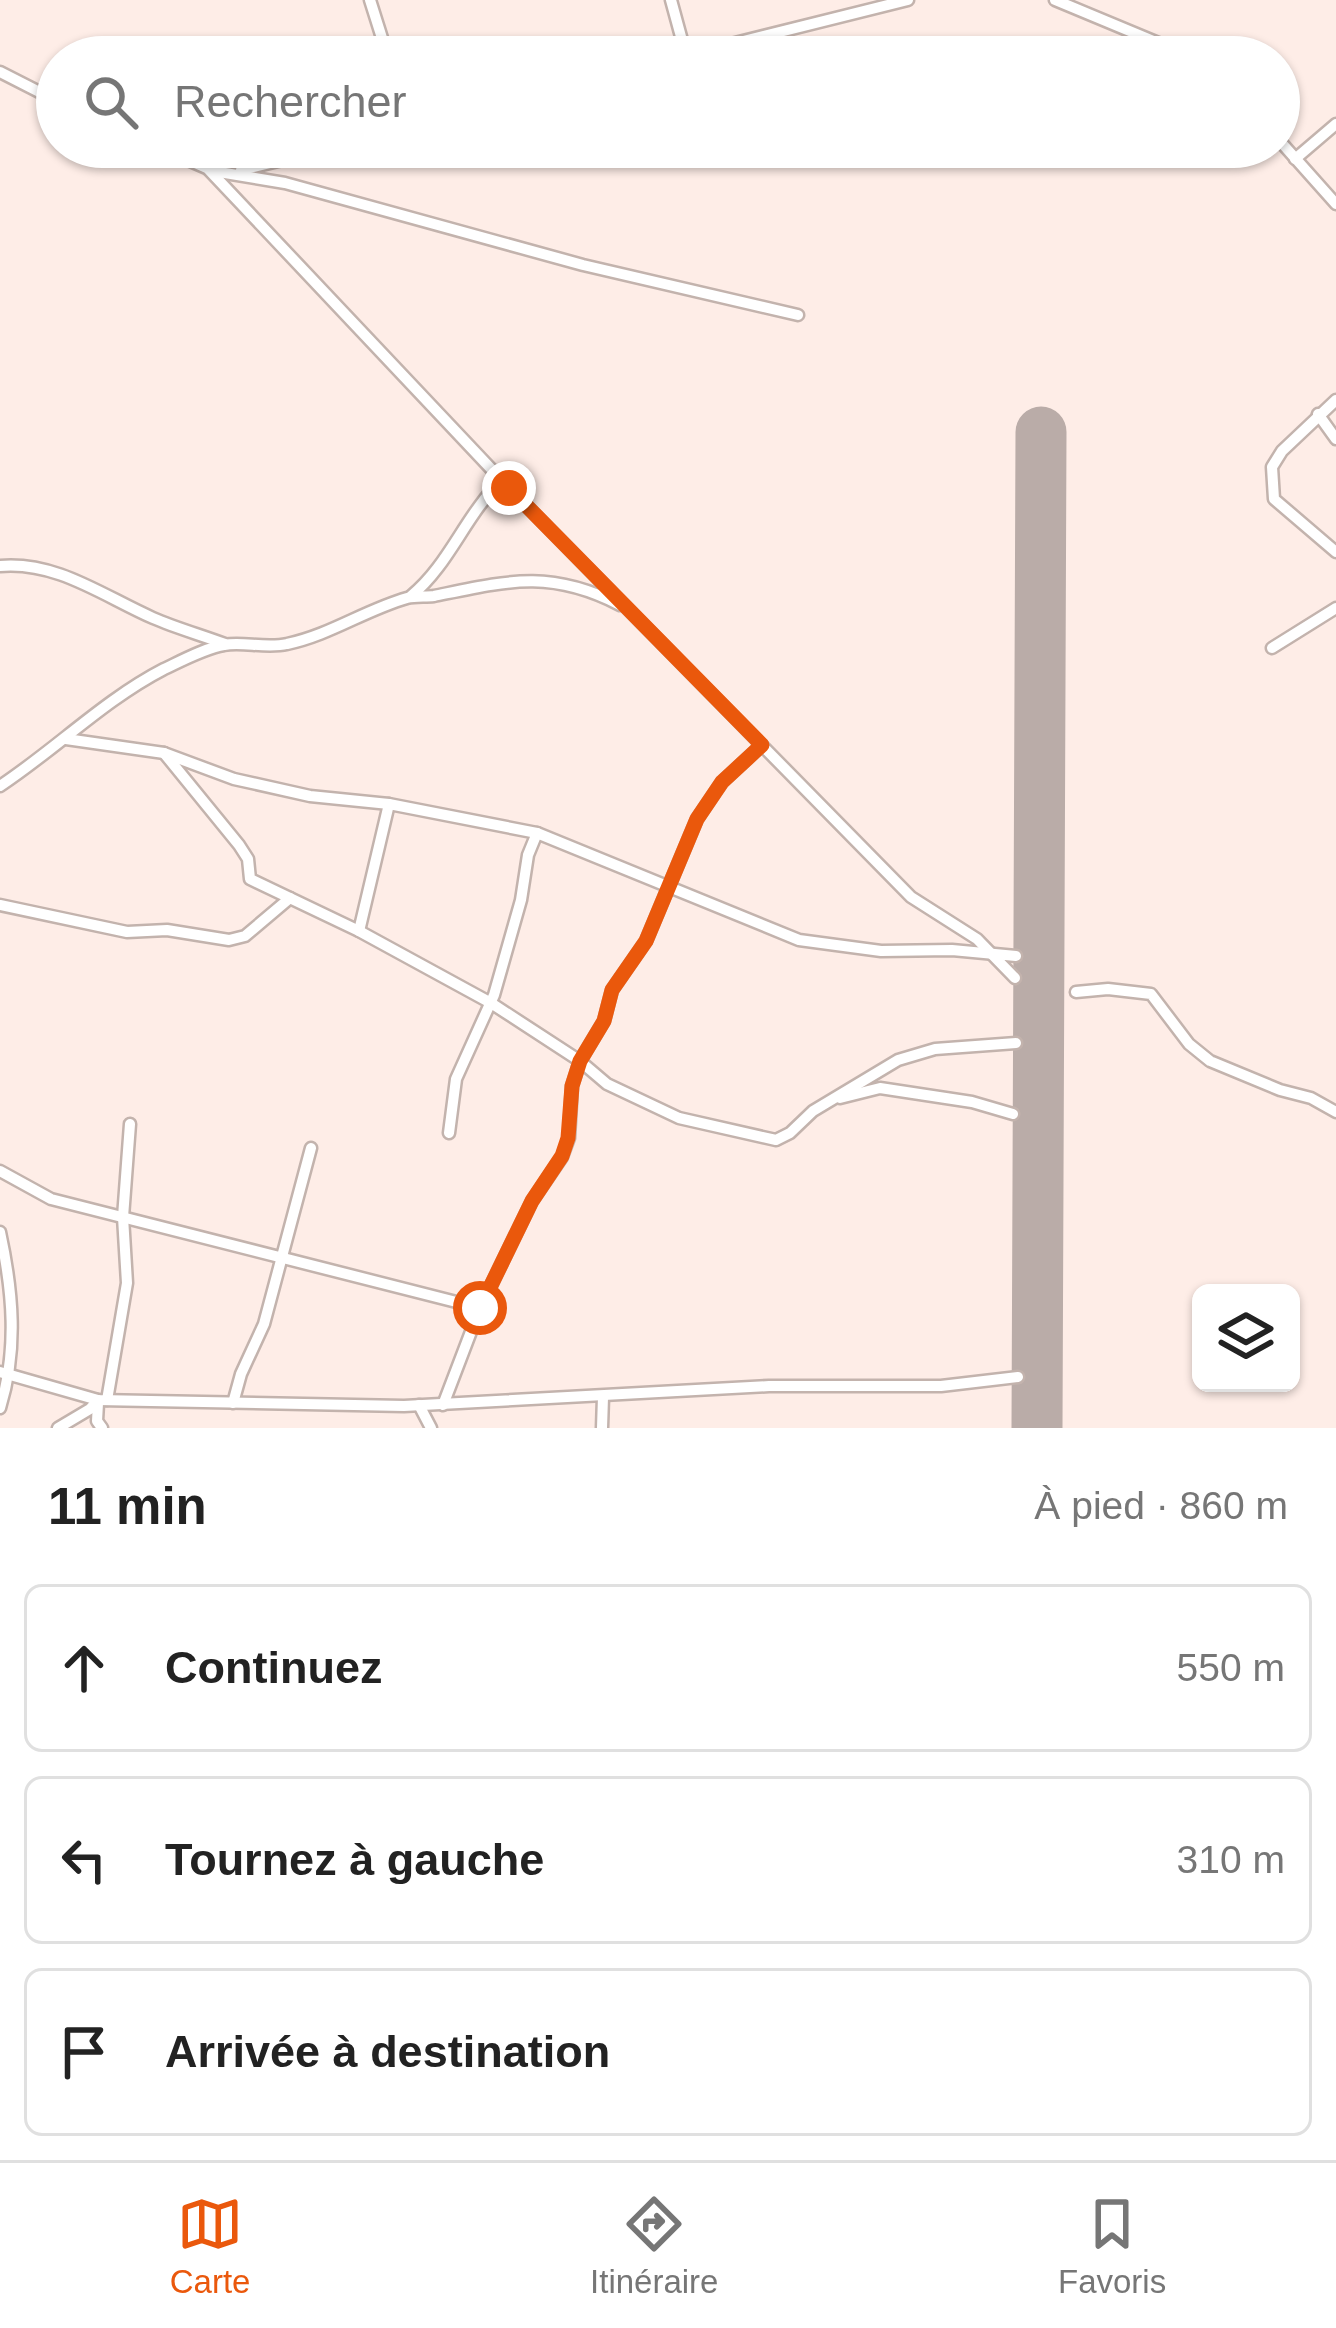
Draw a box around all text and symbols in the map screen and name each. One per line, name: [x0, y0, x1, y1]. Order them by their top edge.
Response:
search box: [36, 36, 1300, 168]
icon: search: [78, 69, 144, 135]
text: Rechercher: [174, 76, 407, 127]
route end: [482, 461, 536, 515]
route start: [453, 1281, 507, 1335]
map controls: [1192, 1284, 1300, 1392]
button: layers: [1192, 1284, 1300, 1392]
text: 11 min: [48, 1478, 207, 1535]
text: À pied · 860 m: [1034, 1484, 1288, 1527]
icon: ahead: [51, 1635, 117, 1701]
text: Continuez: [165, 1642, 382, 1693]
text: 550 m: [1177, 1646, 1285, 1689]
icon: left: [51, 1827, 117, 1893]
text: Tournez à gauche: [165, 1834, 544, 1885]
text: 310 m: [1177, 1838, 1285, 1881]
icon: arrive: [51, 2019, 117, 2085]
text: Arrivée à destination: [165, 2026, 610, 2077]
tab: Carte: [170, 2191, 250, 2301]
tab: Itinéraire: [590, 2191, 718, 2301]
tab: Favoris: [1058, 2191, 1166, 2301]

